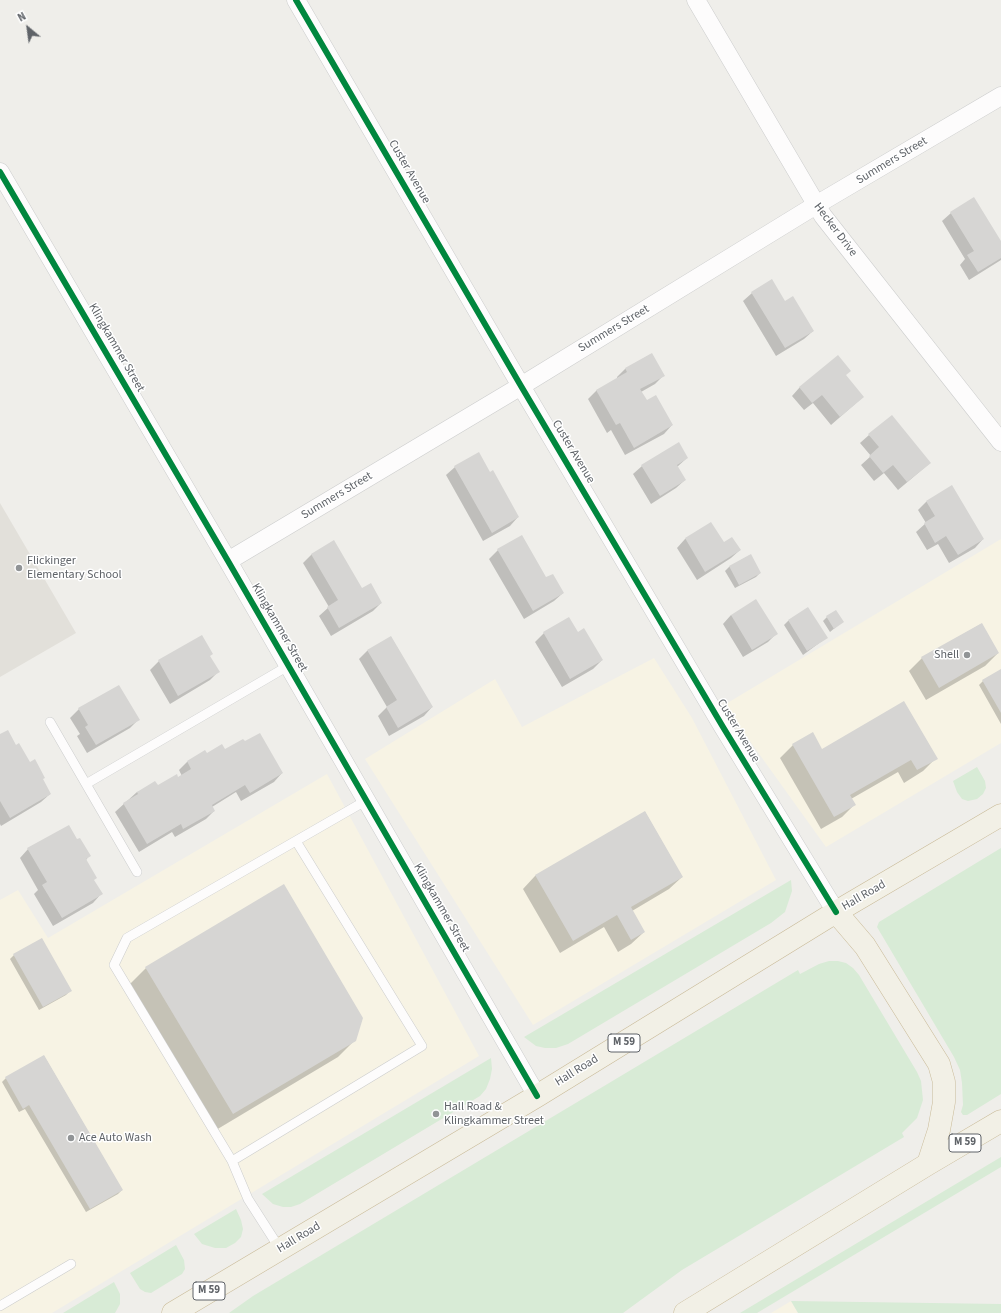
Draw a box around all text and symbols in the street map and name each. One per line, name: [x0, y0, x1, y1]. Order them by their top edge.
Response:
north arrow: [8, 8, 48, 48]
text: N: [15, 9, 29, 25]
street label: Summers Street: [854, 134, 930, 188]
street label: Custer Avenue: [385, 137, 433, 207]
street label: Hecker Drive: [810, 200, 860, 260]
street label: Klingkammer Street: [85, 301, 147, 395]
street label: Summers Street: [576, 302, 652, 356]
street label: Custer Avenue: [548, 418, 598, 486]
street label: Summers Street: [299, 469, 375, 523]
place label: Flickinger Elementary School: [27, 554, 122, 582]
marker: Flickinger Elementary School: [14, 563, 24, 573]
street label: Klingkammer Street: [248, 581, 310, 675]
place label: Shell: [934, 648, 959, 662]
marker: Shell: [962, 650, 972, 660]
street label: Custer Avenue: [713, 697, 763, 765]
street label: Klingkammer Street: [410, 861, 472, 955]
street label: Hall Road: [840, 878, 888, 914]
road number: M 59: [608, 1034, 640, 1052]
street label: Hall Road: [553, 1052, 601, 1090]
place label: Hall Road & Klingkammer Street: [444, 1100, 544, 1128]
marker: Hall Road & Klingkammer Street: [431, 1109, 441, 1119]
place label: Ace Auto Wash: [79, 1131, 152, 1145]
marker: Ace Auto Wash: [66, 1133, 76, 1143]
road number: M 59: [949, 1134, 981, 1152]
street label: Hall Road: [275, 1219, 323, 1257]
road number: M 59: [193, 1282, 225, 1300]

